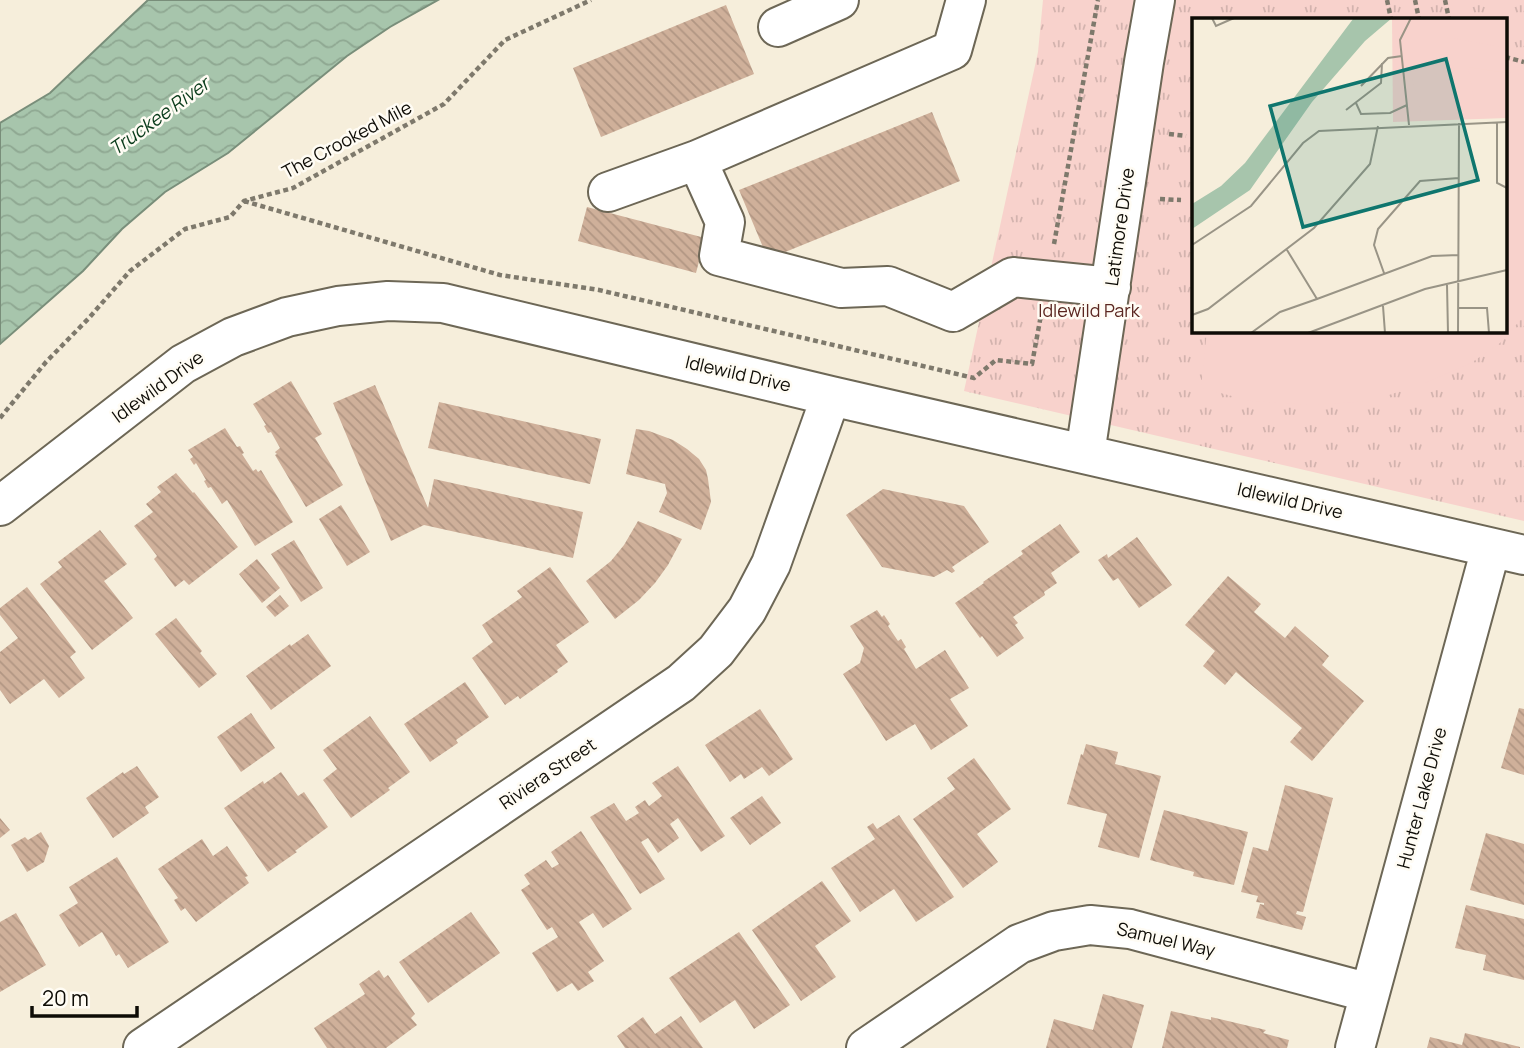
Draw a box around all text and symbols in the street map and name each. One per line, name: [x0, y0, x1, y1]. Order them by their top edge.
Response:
inset map: [1192, 18, 1506, 332]
water label: Truckee River: [104, 70, 216, 161]
street label: The Crooked Mile: [277, 95, 416, 183]
street label: Latimore Drive: [1099, 166, 1139, 287]
park label: Idlewild Park: [1038, 298, 1141, 322]
street label: Idlewild Drive: [107, 345, 208, 428]
street label: Idlewild Drive: [683, 349, 793, 397]
street label: Idlewild Drive: [1235, 476, 1345, 524]
street label: Hunter Lake Drive: [1391, 724, 1451, 871]
street label: Riviera Street: [494, 732, 601, 814]
street label: Samuel Way: [1115, 916, 1218, 962]
scale bar: [32, 974, 136, 1018]
text: 20 m: [42, 984, 89, 1012]

